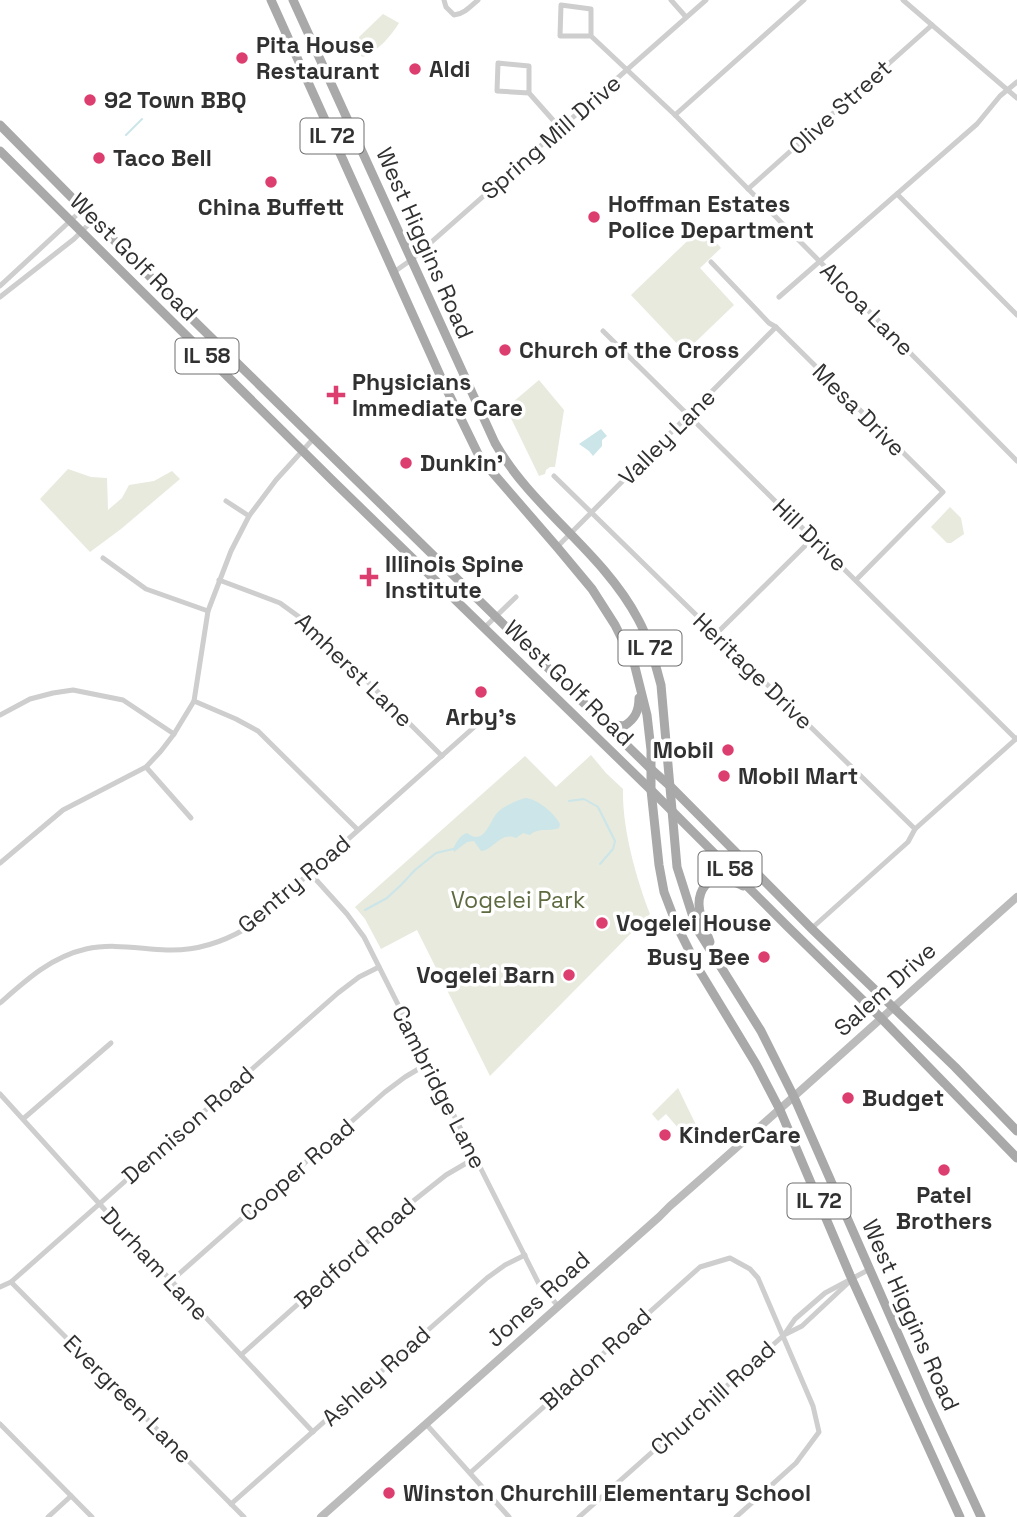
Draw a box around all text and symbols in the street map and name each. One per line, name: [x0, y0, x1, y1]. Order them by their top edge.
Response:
place label: Pita House Restaurant: [256, 30, 380, 86]
marker: Pita House Restaurant: [234, 50, 250, 66]
street label: Olive Street: [782, 53, 898, 161]
place label: Aldi: [429, 54, 471, 84]
marker: Aldi: [407, 61, 423, 77]
street label: Spring Mill Drive: [475, 68, 627, 206]
place label: 92 Town BBQ: [104, 85, 247, 115]
marker: 92 Town BBQ: [82, 92, 98, 108]
road number: IL 72: [300, 118, 364, 154]
place label: Taco Bell: [113, 143, 212, 173]
street label: West Higgins Road: [369, 143, 481, 343]
marker: Taco Bell: [91, 150, 107, 166]
marker: China Buffett: [263, 174, 279, 190]
street label: West Golf Road: [64, 187, 204, 327]
place label: Hoffman Estates Police Department: [608, 189, 814, 245]
place label: China Buffett: [198, 192, 344, 222]
marker: Hoffman Estates Police Department: [586, 209, 602, 225]
street label: Alcoa Lane: [814, 256, 920, 362]
place label: Church of the Cross: [519, 335, 739, 365]
road number: IL 58: [176, 338, 238, 374]
marker: Church of the Cross: [497, 342, 513, 358]
street label: Mesa Drive: [806, 357, 912, 463]
place label: Physicians Immediate Care: [352, 367, 523, 423]
street label: Valley Lane: [612, 382, 722, 492]
marker: Physicians Immediate Care: [326, 385, 346, 405]
place label: Dunkin': [420, 448, 503, 478]
marker: Dunkin': [398, 455, 414, 471]
street label: Hill Drive: [766, 492, 854, 578]
place label: Illinois Spine Institute: [385, 549, 524, 605]
marker: Illinois Spine Institute: [359, 567, 379, 587]
street label: Amherst Lane: [289, 606, 419, 734]
street label: Heritage Drive: [687, 606, 819, 736]
street label: West Golf Road: [498, 613, 640, 753]
road number: IL 72: [618, 630, 682, 666]
marker: Arby's: [473, 684, 489, 700]
place label: Arby's: [445, 702, 517, 732]
place label: Mobil: [653, 735, 714, 765]
marker: Mobil: [720, 742, 736, 758]
place label: Mobil Mart: [738, 761, 858, 791]
marker: Mobil Mart: [716, 768, 732, 784]
street label: Gentry Road: [231, 828, 357, 940]
road number: IL 58: [698, 852, 762, 886]
park label: Vogelei Park: [451, 885, 585, 915]
place label: Vogelei House: [616, 908, 772, 938]
marker: Vogelei House: [594, 915, 610, 931]
street label: Salem Drive: [828, 935, 942, 1043]
place label: Busy Bee: [647, 942, 750, 972]
marker: Busy Bee: [756, 949, 772, 965]
place label: Vogelei Barn: [416, 960, 555, 990]
marker: Vogelei Barn: [561, 967, 577, 983]
street label: Cambridge Lane: [385, 1000, 493, 1174]
street label: Dennison Road: [116, 1059, 260, 1191]
place label: Budget: [862, 1083, 944, 1113]
marker: Budget: [840, 1090, 856, 1106]
street label: Cooper Road: [233, 1112, 361, 1228]
place label: KinderCare: [679, 1120, 801, 1150]
marker: KinderCare: [657, 1127, 673, 1143]
marker: Patel Brothers: [936, 1162, 952, 1178]
place label: Patel Brothers: [896, 1180, 992, 1236]
road number: IL 72: [788, 1184, 850, 1218]
street label: Bedford Road: [288, 1191, 422, 1315]
street label: Durham Lane: [95, 1201, 215, 1327]
street label: West Higgins Road: [855, 1215, 967, 1415]
street label: Jones Road: [480, 1245, 596, 1353]
street label: Bladon Road: [534, 1301, 658, 1417]
street label: Ashley Road: [315, 1319, 437, 1433]
street label: Evergreen Lane: [57, 1328, 199, 1470]
street label: Churchill Road: [644, 1334, 782, 1462]
place label: Winston Churchill Elementary School: [403, 1478, 811, 1508]
marker: Winston Churchill Elementary School: [381, 1485, 397, 1501]

